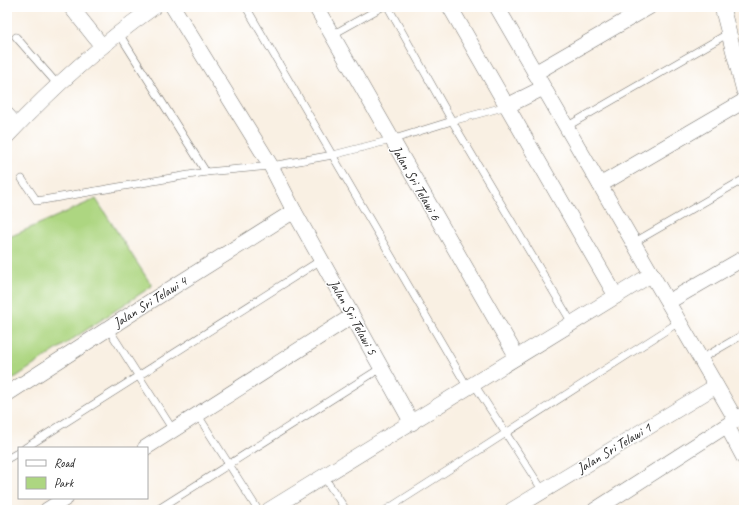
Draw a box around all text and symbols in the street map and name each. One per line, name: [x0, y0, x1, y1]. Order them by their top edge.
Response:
street label: Jalan Sri Telawi 6: [387, 142, 445, 224]
street label: Jalan Sri Telawi 4: [109, 272, 191, 332]
street label: Jalan Sri Telawi 5: [325, 276, 381, 358]
street label: Jalan Sri Telawi 1: [573, 419, 655, 477]
legend: [18, 447, 148, 499]
text: Road: [54, 455, 76, 471]
text: Park: [54, 475, 75, 491]

